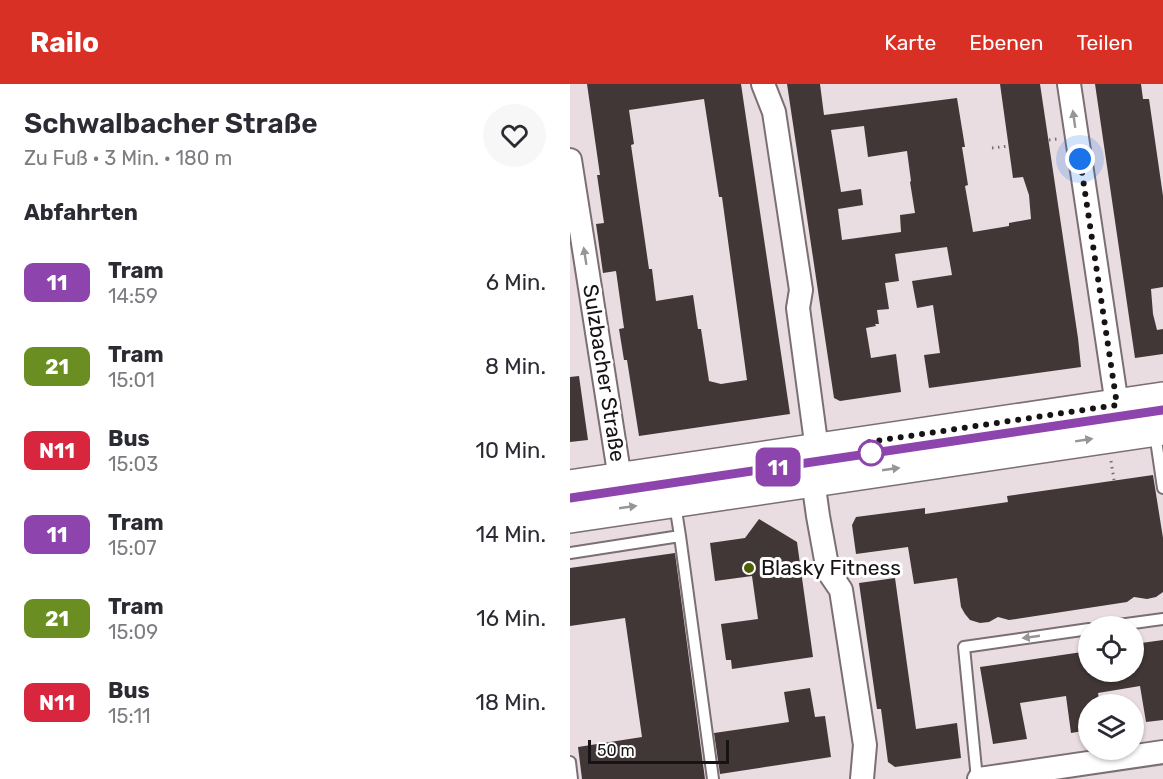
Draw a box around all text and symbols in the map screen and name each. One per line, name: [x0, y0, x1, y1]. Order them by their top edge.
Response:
text: Railo: [30, 26, 99, 59]
text: Karte: [884, 30, 936, 55]
text: Ebenen: [969, 30, 1043, 55]
text: Teilen: [1076, 30, 1133, 55]
button: heart: [483, 104, 546, 167]
text: Schwalbacher Straße: [24, 107, 318, 140]
one-way arrow: [1069, 110, 1078, 129]
your location: [1065, 144, 1095, 174]
text: Zu Fuß · 3 Min. · 180 m: [24, 146, 232, 170]
text: Abfahrten: [24, 199, 138, 226]
one-way arrow: [580, 246, 589, 265]
text: Tram: [108, 257, 164, 284]
text: 6 Min.: [486, 269, 546, 296]
text: 11: [47, 270, 67, 295]
street label: Sulzbacher Straße: [578, 282, 631, 463]
text: 14:59: [108, 284, 158, 308]
text: Tram: [108, 341, 164, 368]
text: 8 Min.: [485, 353, 546, 380]
text: 21: [45, 354, 69, 379]
text: 15:01: [108, 368, 155, 392]
text: Bus: [108, 425, 150, 452]
one-way arrow: [1075, 435, 1094, 444]
text: 10 Min.: [476, 437, 546, 464]
text: N11: [39, 438, 75, 463]
unlabelled marker: [858, 440, 884, 466]
line badge: 11: [751, 448, 805, 487]
text: 15:03: [108, 452, 158, 476]
text: 11: [768, 455, 788, 480]
one-way arrow: [882, 464, 901, 473]
one-way arrow: [618, 503, 637, 512]
text: Tram: [108, 509, 164, 536]
text: 14 Min.: [476, 521, 546, 548]
text: 11: [47, 522, 67, 547]
text: 15:07: [108, 536, 157, 560]
place label: Blasky Fitness: [761, 555, 901, 580]
marker: Blasky Fitness: [742, 561, 756, 575]
text: Tram: [108, 593, 164, 620]
text: 16 Min.: [476, 605, 546, 632]
text: 21: [45, 606, 69, 631]
map controls: [1078, 616, 1144, 760]
button: locate: [1078, 616, 1144, 682]
text: 15:09: [108, 620, 158, 644]
one-way arrow: [1021, 633, 1040, 642]
text: Bus: [108, 677, 150, 704]
text: 18 Min.: [476, 689, 546, 716]
text: N11: [39, 690, 75, 715]
button: layers: [1078, 694, 1144, 760]
text: 15:11: [108, 704, 151, 728]
scale bar: [588, 737, 729, 764]
text: 50 m: [597, 741, 635, 760]

